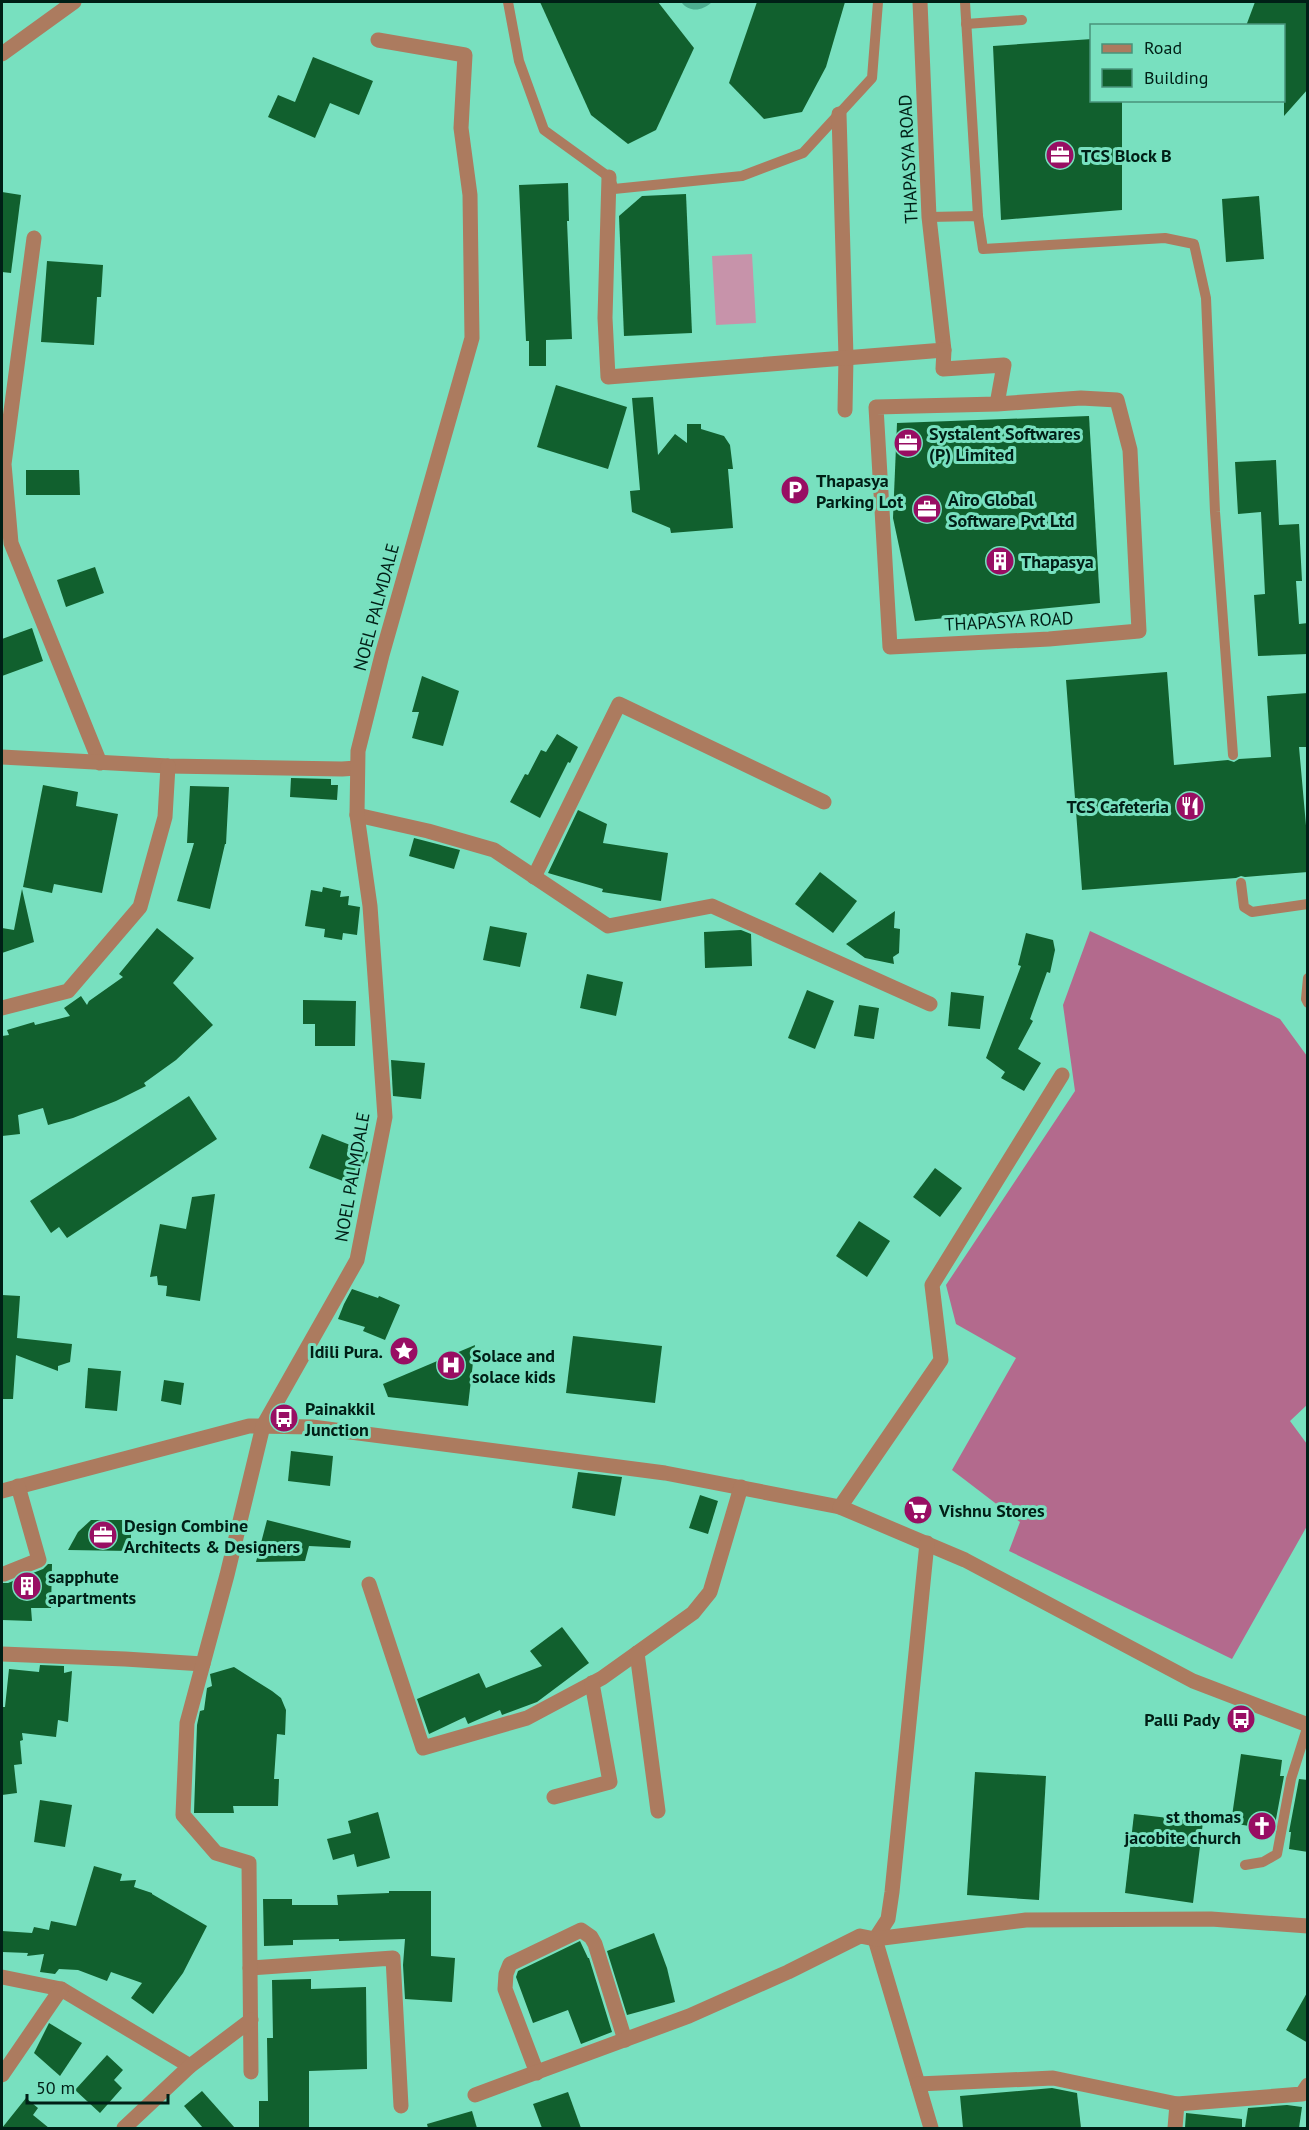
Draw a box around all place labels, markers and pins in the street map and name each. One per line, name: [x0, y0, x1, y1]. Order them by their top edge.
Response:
office icon: TCS Block B: [1044, 139, 1076, 171]
place label: TCS Block B: [1081, 144, 1172, 167]
place label: Systalent Softwares (P) Limited: [929, 422, 1081, 466]
office icon: Systalent Softwares (P) Limited: [892, 427, 924, 459]
place label: Thapasya Parking Lot: [816, 469, 904, 513]
parking icon: Thapasya Parking Lot: [779, 474, 811, 506]
place label: Airo Global Software Pvt Ltd: [948, 488, 1075, 532]
office icon: Airo Global Software Pvt Ltd: [911, 493, 943, 525]
building icon: Thapasya: [984, 545, 1016, 577]
place label: Thapasya: [1021, 550, 1094, 573]
restaurant icon: TCS Cafeteria: [1174, 790, 1206, 822]
place label: TCS Cafeteria: [1067, 795, 1169, 818]
place icon: Idili Pura.: [388, 1335, 420, 1367]
place label: Idili Pura.: [310, 1340, 383, 1363]
place label: Solace and solace kids: [472, 1344, 556, 1388]
hospital icon: Solace and solace kids: [435, 1349, 467, 1381]
place label: Painakkil Junction: [304, 1397, 376, 1441]
bus stop icon: Painakkil Junction: [268, 1402, 300, 1434]
supermarket icon: Vishnu Stores: [902, 1494, 934, 1526]
place label: Vishnu Stores: [938, 1499, 1045, 1522]
place label: Design Combine Architects & Designers: [124, 1514, 300, 1558]
office icon: Design Combine Architects & Designers: [87, 1519, 119, 1551]
place label: sapphute apartments: [48, 1565, 136, 1609]
building icon: sapphute apartments: [11, 1570, 43, 1602]
bus stop icon: Palli Pady: [1225, 1703, 1257, 1735]
place label: Palli Pady: [1144, 1708, 1220, 1731]
place label: st thomas jacobite church: [1124, 1805, 1241, 1849]
church icon: st thomas jacobite church: [1246, 1810, 1278, 1842]

